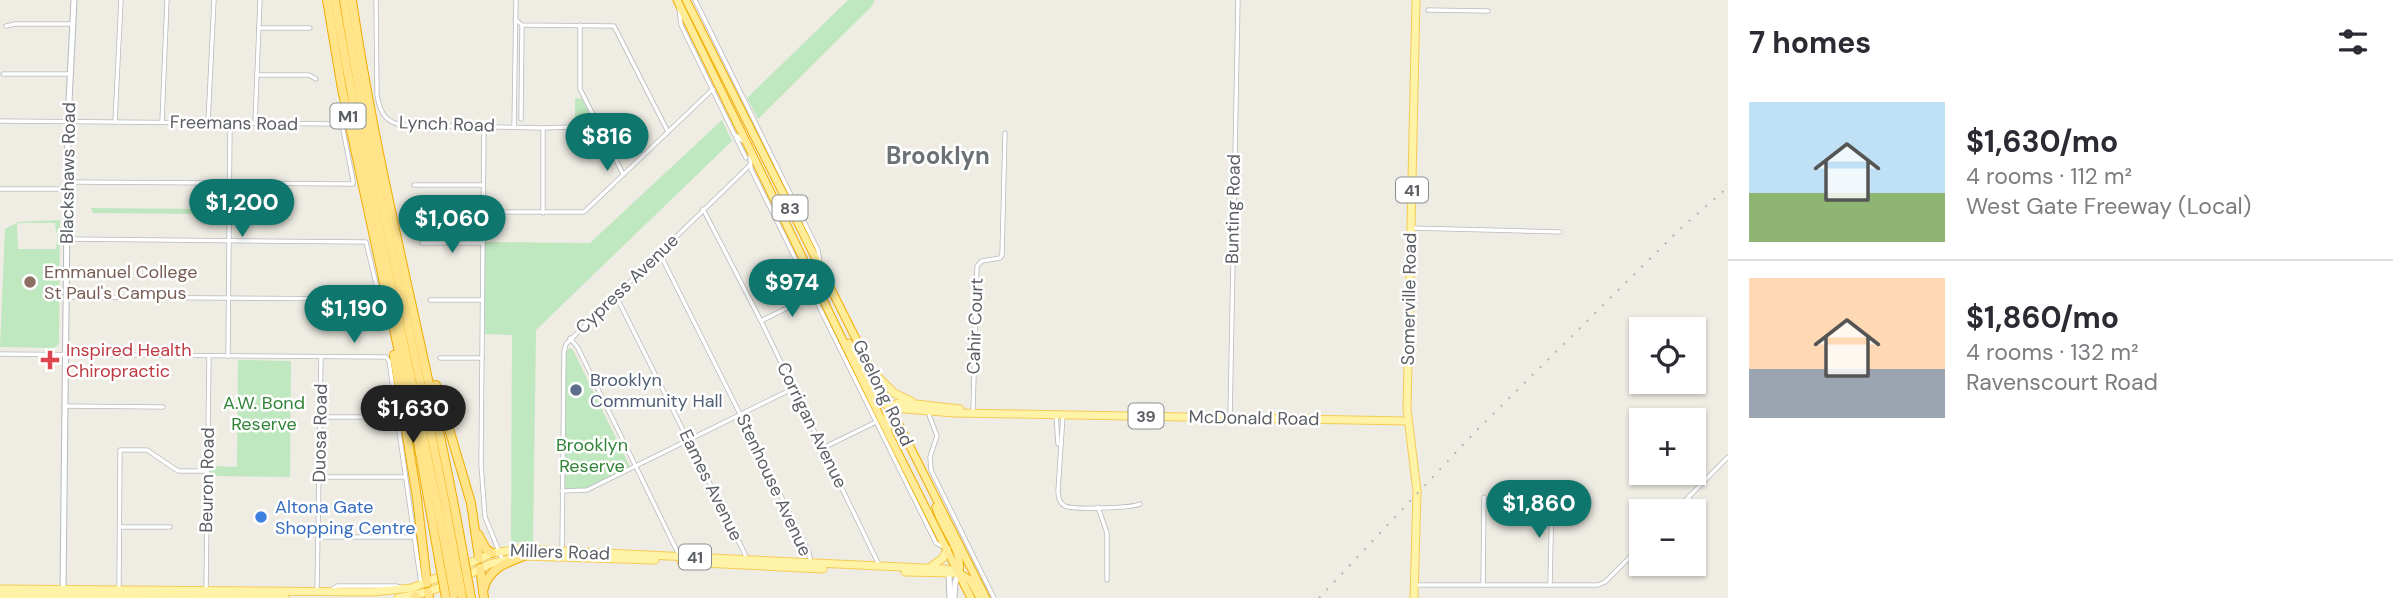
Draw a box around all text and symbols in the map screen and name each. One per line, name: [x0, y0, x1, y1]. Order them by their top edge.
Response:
text: 7 homes: [1749, 23, 1871, 62]
icon: filters: [2334, 23, 2372, 61]
street label: Blackshaws Road: [55, 102, 81, 244]
road number: M1: [330, 104, 366, 128]
street label: Freemans Road: [170, 110, 298, 136]
street label: Lynch Road: [399, 110, 495, 138]
pin: $816: [566, 114, 648, 173]
text: $816: [582, 121, 632, 151]
text: $1,630/mo: [1966, 122, 2118, 161]
icon: home: [1805, 130, 1889, 214]
district label: Brooklyn: [886, 140, 990, 171]
street label: Bunting Road: [1220, 154, 1246, 264]
text: 4 rooms · 112 m²: [1966, 161, 2132, 191]
road number: 41: [1396, 178, 1428, 202]
pin: $1,200: [185, 180, 299, 239]
text: $1,200: [205, 187, 279, 217]
text: West Gate Freeway (Local): [1966, 191, 2251, 221]
pin: $1,060: [395, 196, 509, 255]
road number: 83: [772, 196, 808, 220]
text: $1,060: [415, 203, 489, 233]
street label: Cypress Avenue: [570, 229, 684, 339]
street label: Somerville Road: [1396, 232, 1422, 366]
place label: Emmanuel College St Paul's Campus: [44, 260, 197, 305]
pin: $974: [751, 260, 833, 319]
text: $974: [765, 267, 819, 297]
marker: Emmanuel College St Paul's Campus: [22, 274, 38, 290]
street label: Cahir Court: [961, 277, 989, 375]
pin: $1,190: [297, 286, 411, 345]
text: $1,190: [320, 293, 388, 323]
text: $1,860/mo: [1966, 298, 2119, 337]
icon: home: [1805, 306, 1889, 390]
map controls: [1629, 317, 1706, 576]
button: locate: [1629, 317, 1706, 394]
street label: Geelong Road: [847, 336, 919, 450]
text: 4 rooms · 132 m²: [1966, 337, 2138, 367]
place label: Inspired Health Chiropractic: [66, 338, 191, 383]
marker: Inspired Health Chiropractic: [40, 350, 60, 370]
street label: Corrigan Avenue: [771, 358, 853, 492]
text: Ravenscourt Road: [1966, 367, 2158, 397]
place label: Brooklyn Community Hall: [590, 368, 723, 413]
marker: Brooklyn Community Hall: [568, 382, 584, 398]
street label: Duosa Road: [307, 383, 333, 483]
pin: $1,630: [356, 386, 470, 445]
park label: A.W. Bond Reserve: [223, 391, 305, 436]
text: $1,630: [377, 393, 449, 423]
road number: 39: [1128, 404, 1164, 428]
street label: McDonald Road: [1188, 405, 1320, 431]
button: +: [1629, 408, 1706, 485]
street label: Stenhouse Avenue: [731, 410, 817, 560]
street label: Eames Avenue: [674, 425, 748, 545]
street label: Beuron Road: [194, 427, 220, 533]
park label: Brooklyn Reserve: [556, 433, 628, 478]
pin: $1,860: [1482, 480, 1596, 540]
text: $1,860: [1502, 488, 1576, 518]
place label: Altona Gate Shopping Centre: [275, 495, 416, 540]
button: −: [1629, 499, 1706, 576]
marker: Altona Gate Shopping Centre: [253, 509, 269, 525]
street label: Millers Road: [510, 538, 610, 566]
road number: 41: [679, 544, 711, 570]

